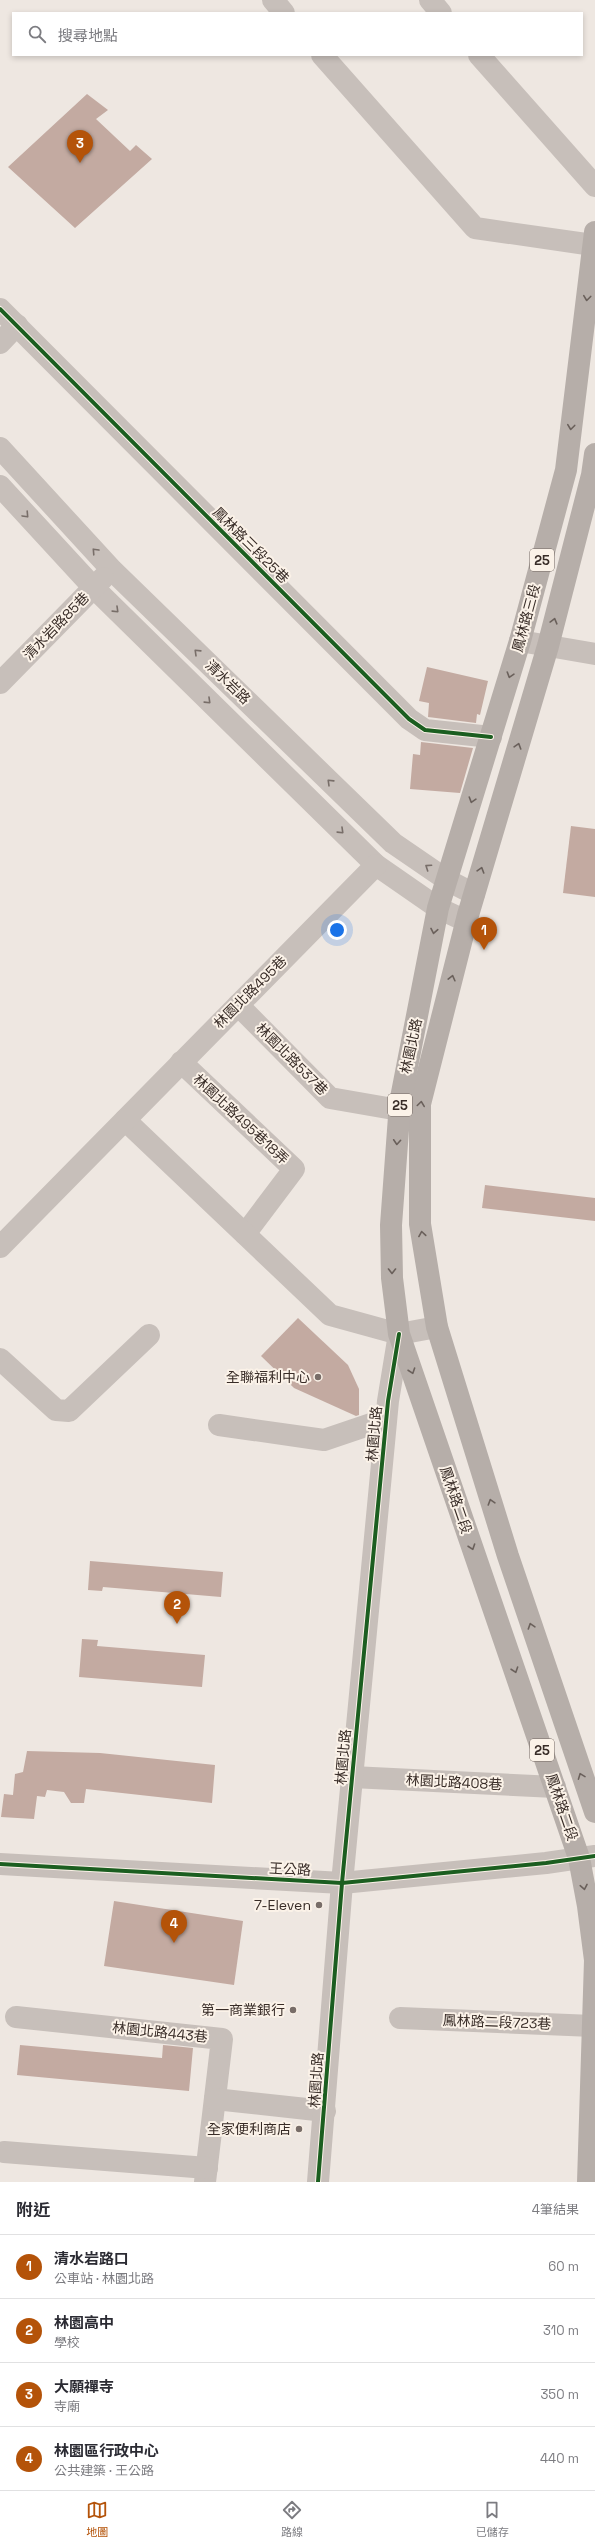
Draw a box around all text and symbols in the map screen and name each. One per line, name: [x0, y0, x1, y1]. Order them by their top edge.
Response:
search box: [12, 12, 583, 56]
icon: search: [26, 23, 48, 45]
text: 搜尋地點: [58, 26, 118, 45]
pin: 3: [67, 130, 93, 163]
one-way arrow: [583, 295, 592, 301]
one-way arrow: [567, 424, 576, 430]
street label: 鳳林路三段25巷: [209, 503, 293, 587]
one-way arrow: [22, 510, 29, 518]
one-way arrow: [92, 548, 100, 556]
road number: 25: [530, 549, 554, 571]
street label: 鳳林路三段: [508, 582, 544, 654]
street label: 清水岩路85巷: [19, 588, 93, 664]
one-way arrow: [111, 605, 119, 613]
one-way arrow: [550, 617, 558, 624]
one-way arrow: [194, 649, 202, 657]
street label: 清水岩路: [202, 656, 254, 708]
one-way arrow: [506, 672, 515, 679]
one-way arrow: [203, 696, 211, 704]
one-way arrow: [513, 742, 522, 749]
one-way arrow: [327, 779, 335, 787]
one-way arrow: [468, 796, 477, 803]
one-way arrow: [336, 826, 344, 834]
one-way arrow: [425, 864, 432, 872]
one-way arrow: [476, 867, 485, 874]
pin: 1: [471, 917, 497, 950]
your location: [327, 920, 347, 940]
one-way arrow: [430, 928, 439, 934]
street label: 林園北路495巷: [210, 952, 290, 1032]
one-way arrow: [447, 974, 455, 981]
street label: 林園北路: [396, 1017, 426, 1075]
street label: 林園北路537巷: [252, 1019, 332, 1099]
street label: 林園北路495巷18弄: [189, 1070, 293, 1168]
road number: 25: [388, 1094, 412, 1116]
one-way arrow: [416, 1101, 425, 1107]
one-way arrow: [393, 1139, 402, 1145]
one-way arrow: [418, 1230, 427, 1237]
one-way arrow: [388, 1268, 396, 1274]
one-way arrow: [407, 1367, 415, 1374]
place label: 全聯福利中心: [226, 1368, 310, 1386]
marker: 全聯福利中心: [313, 1372, 323, 1382]
street label: 林園北路: [363, 1405, 385, 1463]
street label: 鳳林路二段: [436, 1464, 476, 1536]
one-way arrow: [487, 1499, 496, 1506]
one-way arrow: [468, 1543, 476, 1550]
pin: 2: [164, 1591, 190, 1624]
one-way arrow: [527, 1622, 536, 1629]
one-way arrow: [510, 1666, 518, 1673]
street label: 林園北路: [332, 1728, 354, 1786]
road number: 25: [530, 1739, 554, 1761]
street label: 林園北路408巷: [405, 1770, 503, 1794]
street label: 鳳林路二段: [542, 1771, 582, 1843]
one-way arrow: [578, 1772, 586, 1779]
street label: 王公路: [269, 1859, 311, 1879]
one-way arrow: [580, 1884, 588, 1890]
place label: 7-Eleven: [254, 1896, 311, 1914]
marker: 7-Eleven: [314, 1900, 324, 1910]
pin: 4: [161, 1910, 187, 1943]
place label: 第一商業銀行: [201, 2001, 285, 2019]
marker: 第一商業銀行: [288, 2005, 298, 2015]
street label: 鳳林路二段723巷: [442, 2011, 552, 2033]
street label: 林園北路443巷: [111, 2018, 209, 2046]
street label: 林園北路: [305, 2051, 327, 2109]
place label: 全家便利商店: [207, 2120, 291, 2138]
marker: 全家便利商店: [294, 2124, 304, 2134]
text: 附近: [16, 2199, 50, 2221]
text: 4筆結果: [532, 2201, 579, 2218]
text: 清水岩路口: [54, 2249, 129, 2268]
text: 1: [26, 2258, 32, 2275]
text: 60 m: [548, 2258, 579, 2275]
text: 公車站 · 林園北路: [54, 2270, 154, 2287]
text: 林園高中: [54, 2313, 114, 2332]
text: 2: [25, 2322, 33, 2339]
text: 310 m: [543, 2322, 579, 2339]
text: 學校: [54, 2334, 80, 2351]
text: 大願禪寺: [54, 2377, 114, 2396]
text: 3: [25, 2386, 33, 2403]
text: 350 m: [541, 2386, 579, 2403]
text: 寺廟: [54, 2398, 80, 2415]
text: 林園區行政中心: [54, 2441, 159, 2460]
text: 4: [25, 2450, 33, 2467]
text: 440 m: [540, 2450, 579, 2467]
text: 公共建築 · 王公路: [54, 2462, 154, 2479]
tab: 地圖: [86, 2499, 108, 2539]
tab: 路線: [281, 2499, 303, 2539]
tab: 已儲存: [476, 2499, 509, 2539]

